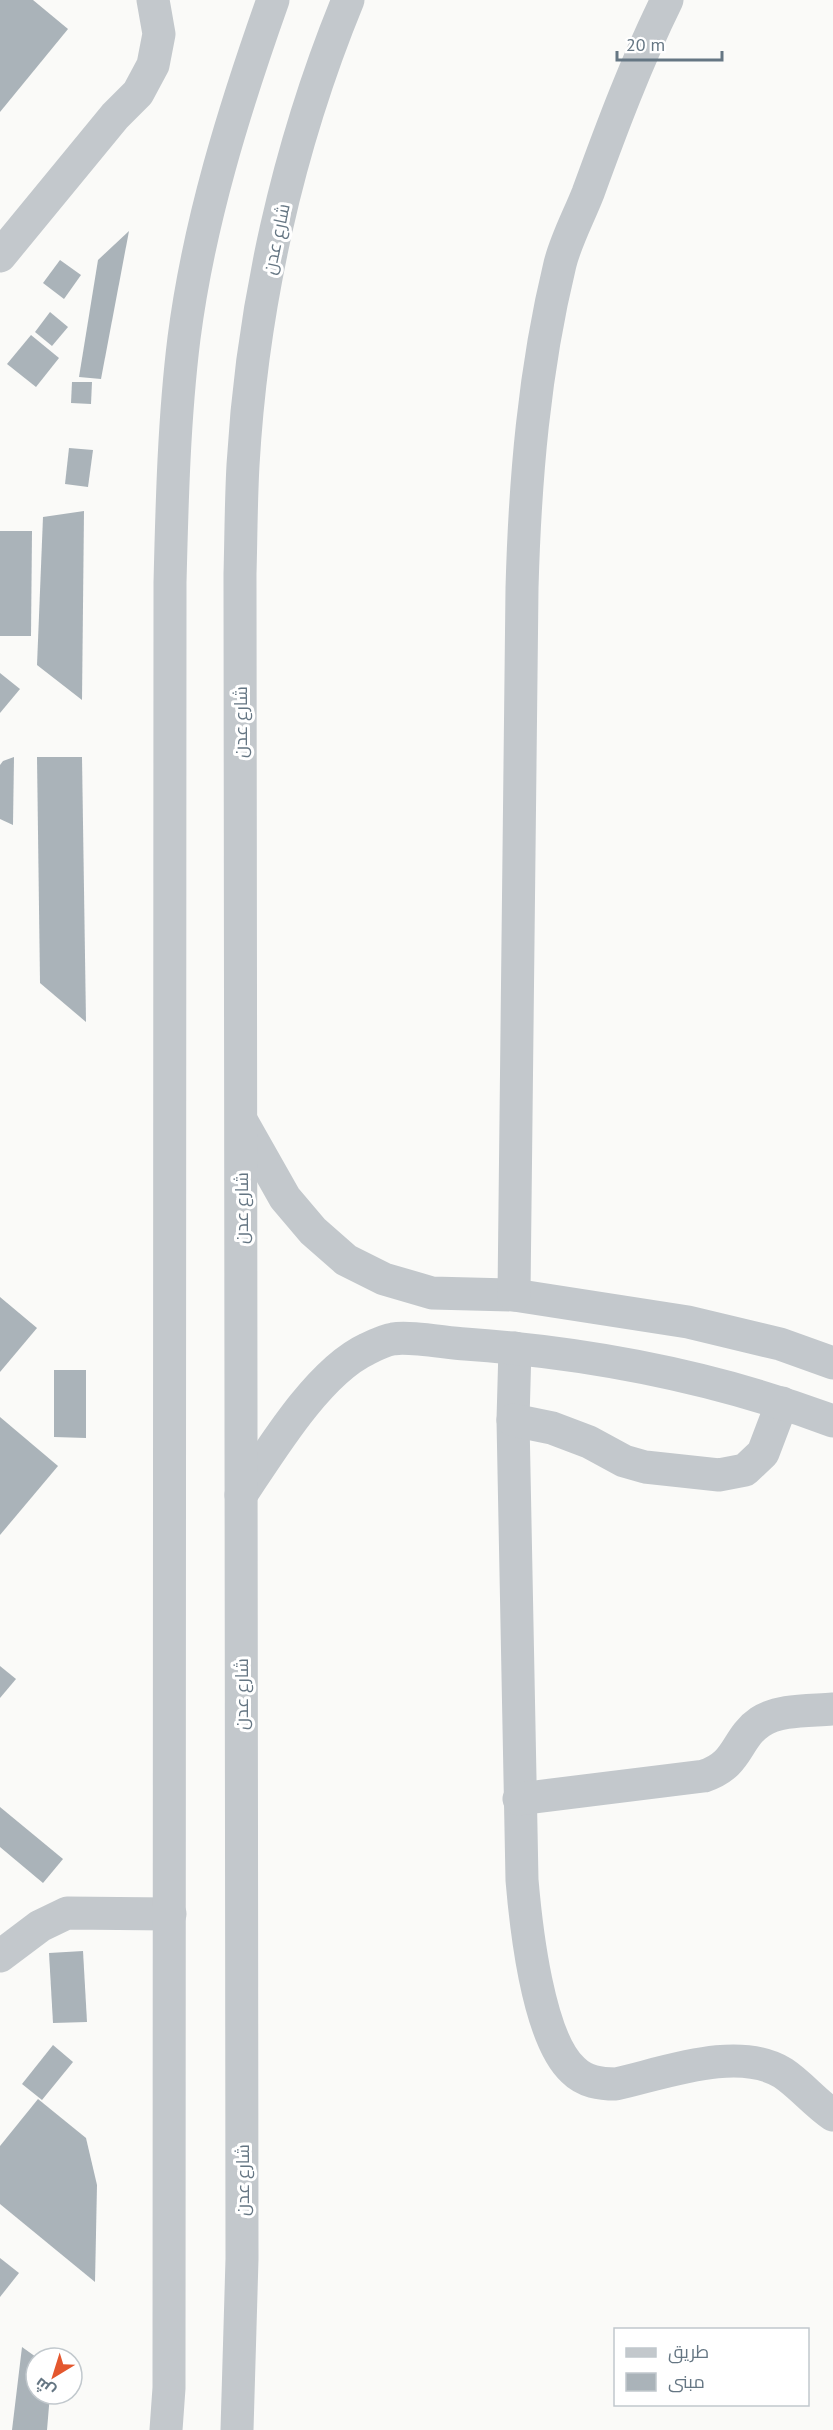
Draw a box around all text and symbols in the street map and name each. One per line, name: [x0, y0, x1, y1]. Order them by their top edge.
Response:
scale bar: [617, 24, 722, 62]
text: 20 m: [626, 33, 665, 56]
street label: شارع عدن: [257, 201, 296, 277]
street label: شارع عدن: [229, 686, 253, 758]
street label: شارع عدن: [230, 1172, 254, 1244]
street label: شارع عدن: [230, 1658, 254, 1730]
street label: شارع عدن: [231, 2144, 255, 2216]
legend: [614, 2328, 809, 2406]
text: طريق: [668, 2340, 709, 2364]
north arrow: [24, 2346, 84, 2406]
text: مبنى: [668, 2370, 705, 2393]
text: ش: [31, 2374, 59, 2402]

